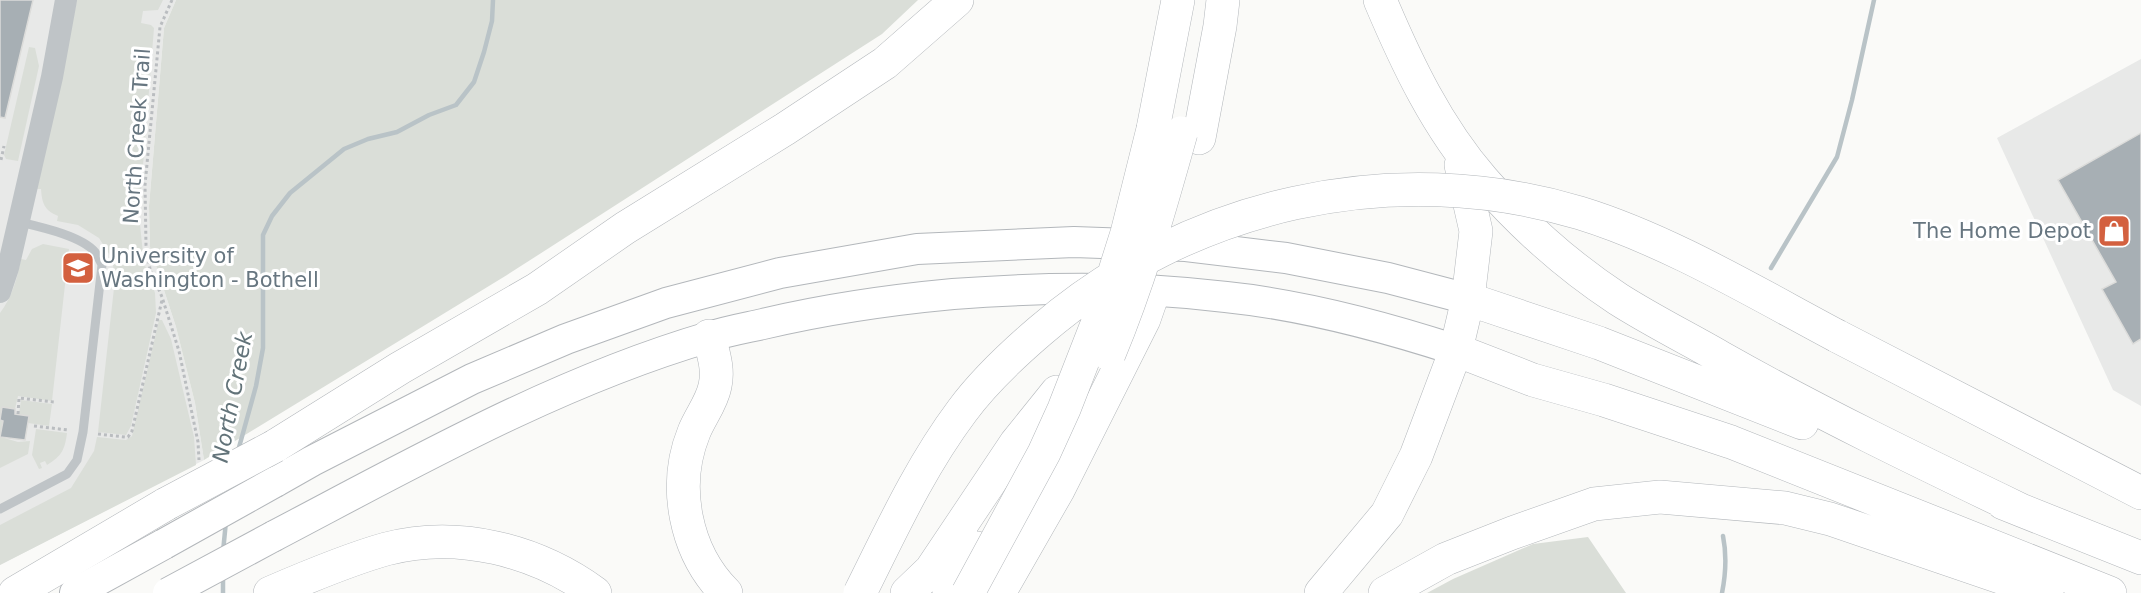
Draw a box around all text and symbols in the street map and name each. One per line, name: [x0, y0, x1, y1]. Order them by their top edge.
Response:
street label: North Creek Trail: [119, 47, 155, 225]
shop icon: The Home Depot: [2096, 213, 2132, 249]
place label: The Home Depot: [1912, 219, 2091, 243]
place label: University of Washington - Bothell: [101, 244, 319, 292]
school or university icon: University of Washington - Bothell: [60, 250, 96, 286]
water label: North Creek: [208, 328, 258, 465]

